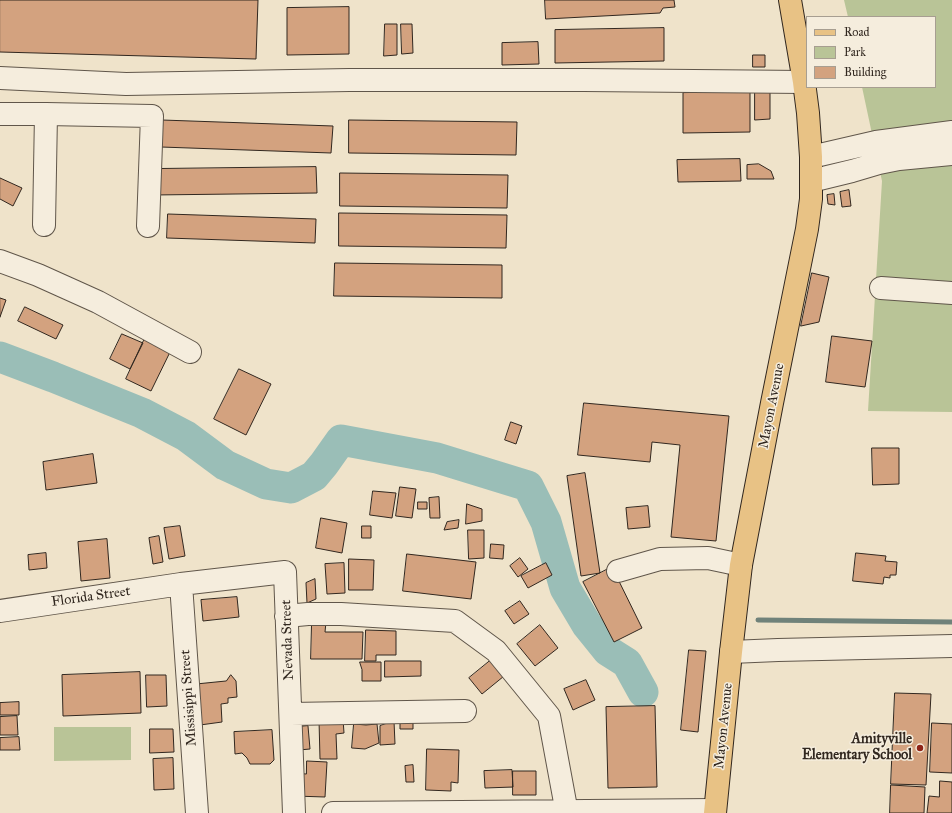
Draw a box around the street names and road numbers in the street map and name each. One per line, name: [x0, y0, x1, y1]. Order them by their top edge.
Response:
street label: Mayon Avenue: [756, 362, 788, 450]
street label: Florida Street: [50, 583, 132, 611]
street label: Nevada Street: [278, 599, 298, 681]
street label: Missisippi Street: [177, 649, 201, 747]
street label: Mayon Avenue: [711, 682, 737, 770]

